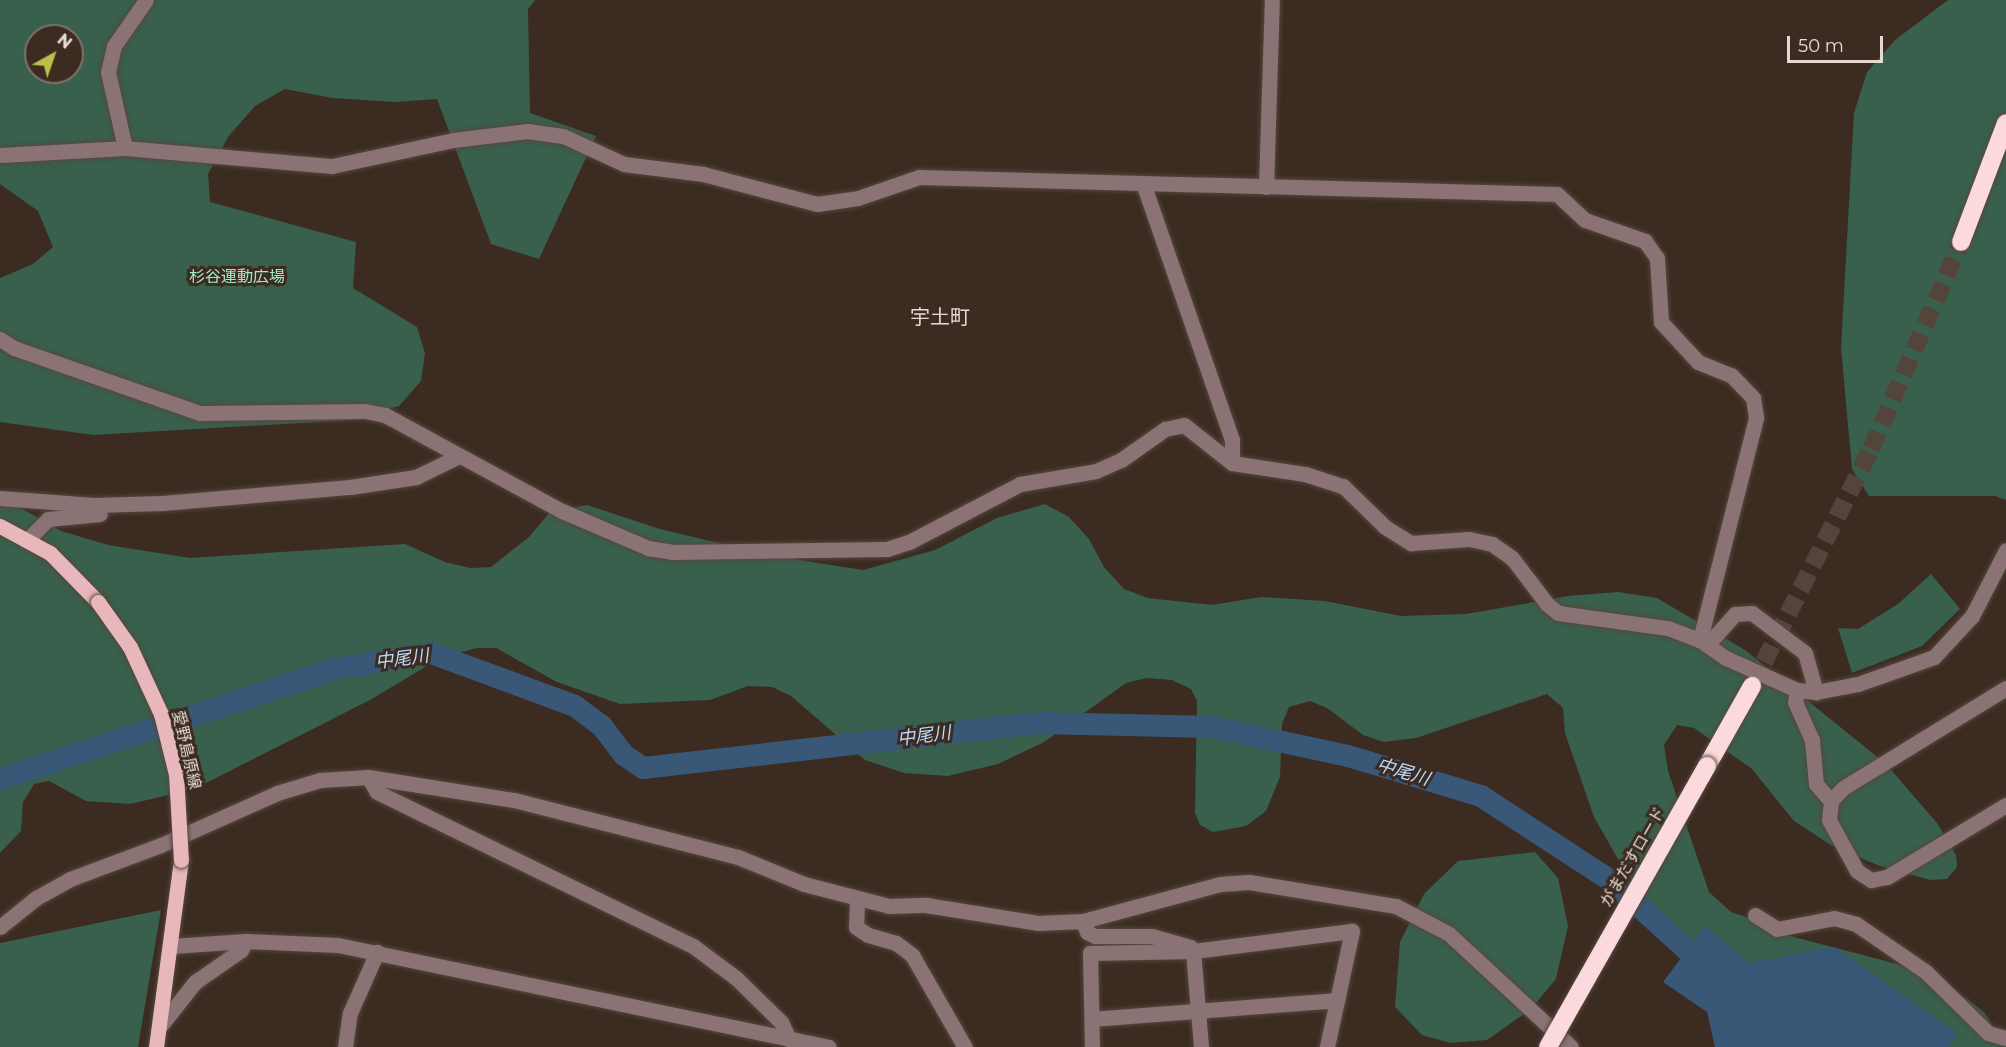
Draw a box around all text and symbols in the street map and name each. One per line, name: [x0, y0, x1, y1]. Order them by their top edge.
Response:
north arrow: [24, 24, 84, 84]
scale bar: [1790, 24, 1886, 62]
text: N: [54, 30, 76, 53]
text: 50 m: [1798, 35, 1844, 57]
park label: 杉谷運動広場: [189, 267, 285, 287]
district label: 宇土町: [910, 305, 970, 329]
water label: 中尾川: [374, 645, 430, 673]
street label: 愛野島原線: [168, 709, 204, 791]
water label: 中尾川: [896, 722, 952, 750]
water label: 中尾川: [1374, 754, 1432, 790]
street label: がまだすロード: [1597, 804, 1669, 910]

